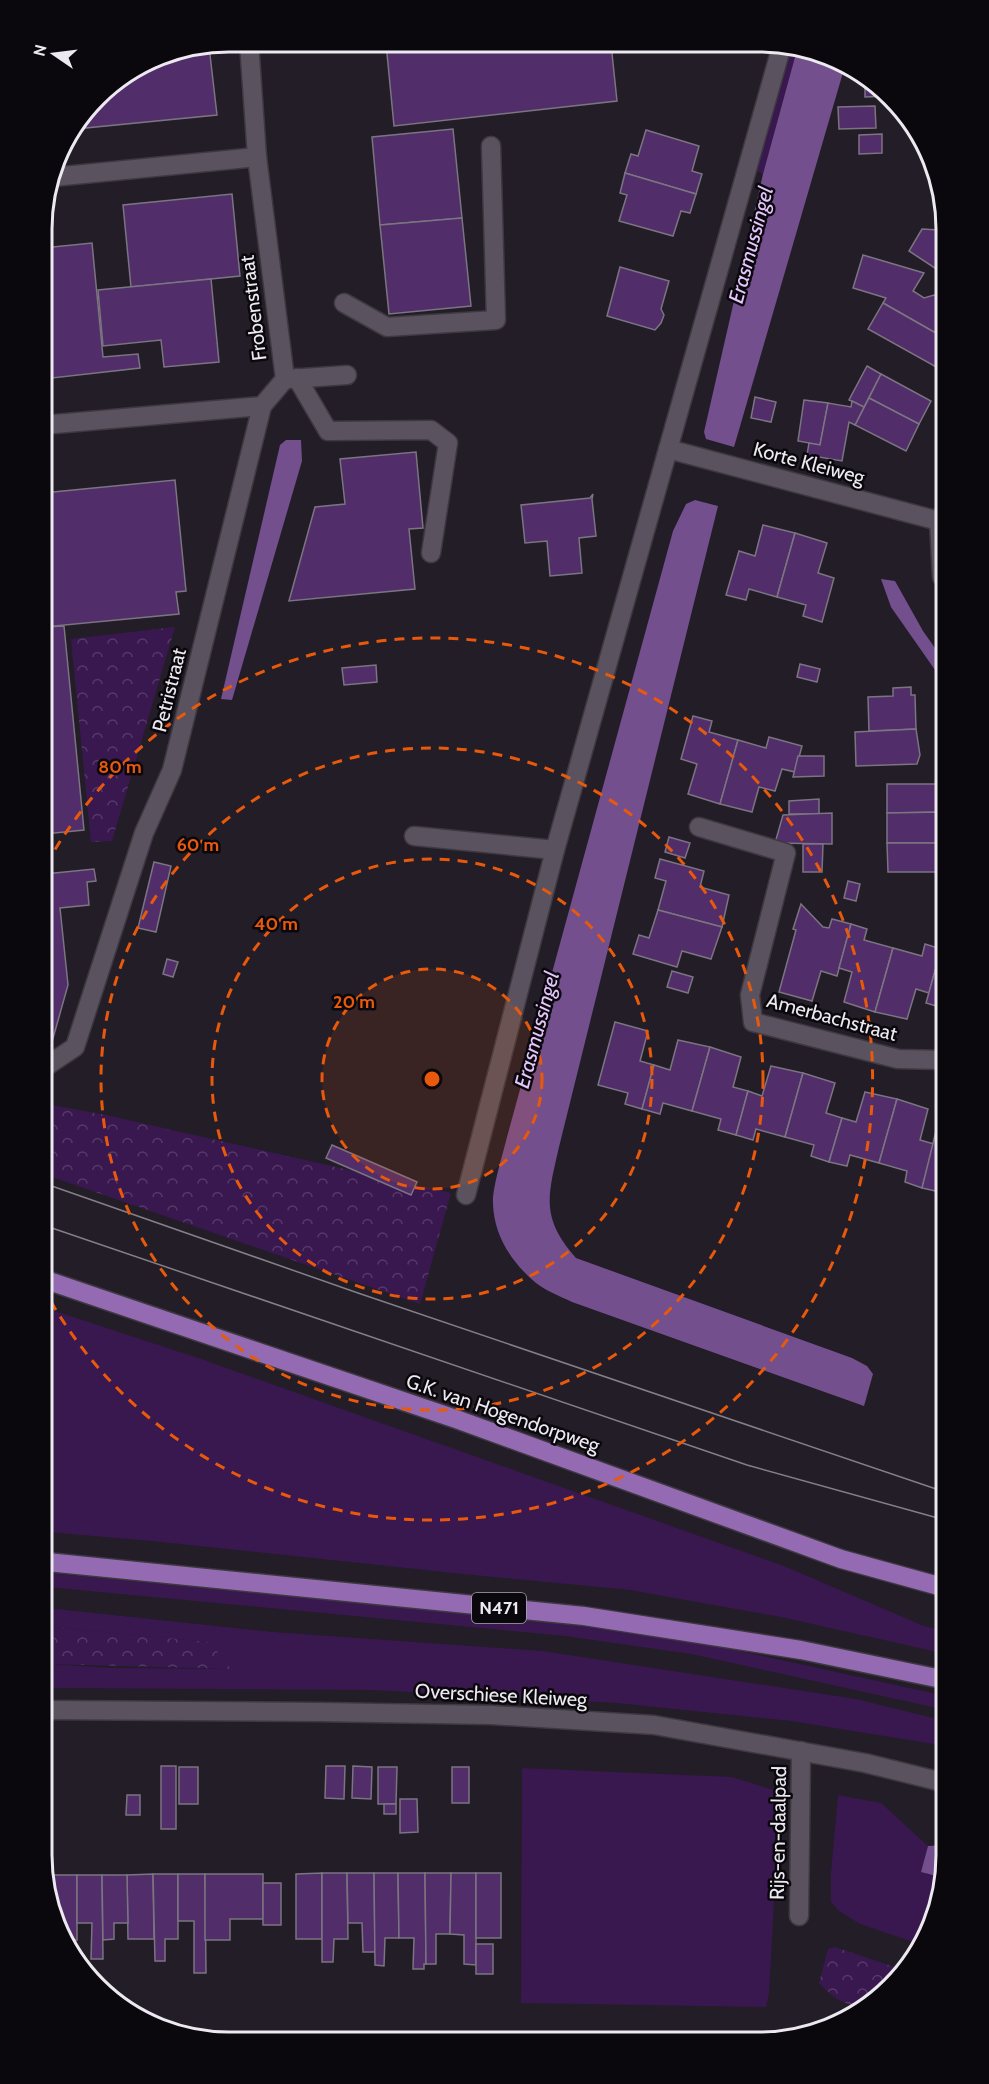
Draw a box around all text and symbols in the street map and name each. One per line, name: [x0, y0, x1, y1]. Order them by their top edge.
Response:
north arrow: [24, 24, 84, 84]
text: N: [29, 43, 51, 58]
water label: Erasmussingel: [723, 184, 778, 306]
street label: Frobenstraat: [235, 254, 271, 362]
street label: Korte Kleiweg: [751, 437, 868, 490]
street label: Petristraat: [147, 645, 191, 734]
text: 80 m: [98, 756, 142, 778]
text: 60 m: [177, 834, 219, 856]
text: 40 m: [254, 913, 298, 935]
water label: Erasmussingel: [509, 969, 564, 1091]
street label: Amerbachstraat: [764, 988, 900, 1046]
text: 20 m: [333, 991, 375, 1013]
centre of rings: [422, 1069, 442, 1089]
street label: G.K. van Hogendorpweg: [403, 1369, 604, 1458]
road number: N471: [472, 1593, 526, 1623]
street label: Overschiese Kleiweg: [414, 1679, 589, 1712]
street label: Rijs-en-daalpad: [765, 1766, 791, 1900]

